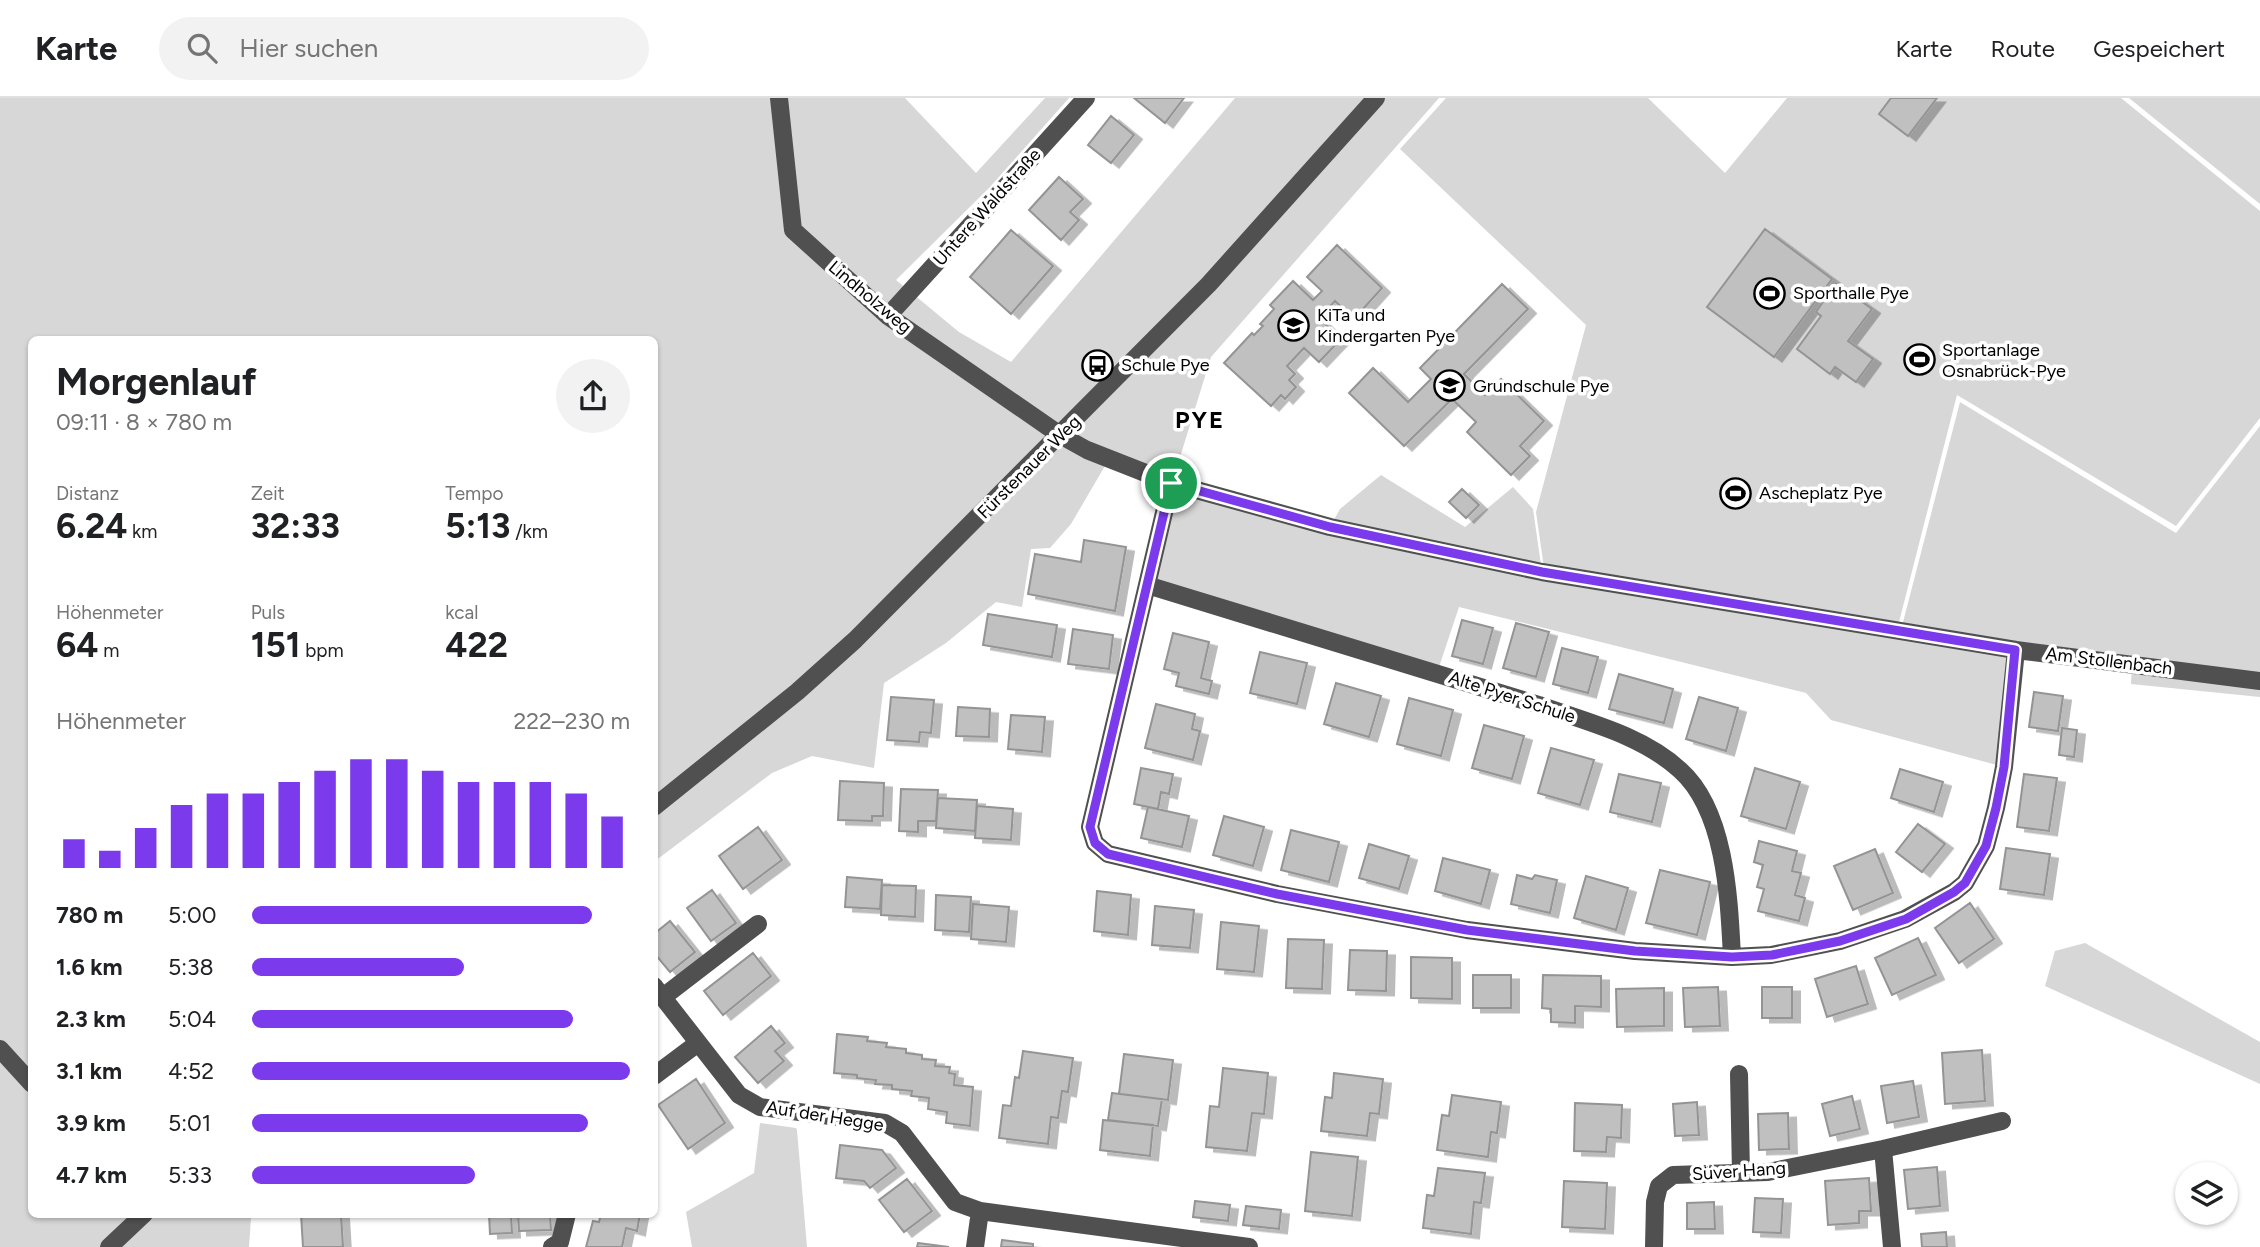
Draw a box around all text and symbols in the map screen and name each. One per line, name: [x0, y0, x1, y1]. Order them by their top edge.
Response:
search box: [159, 17, 649, 80]
text: Karte: [35, 29, 117, 68]
icon: search: [183, 29, 221, 67]
text: Hier suchen: [239, 32, 378, 64]
text: Karte: [1896, 34, 1952, 63]
text: Route: [1990, 34, 2055, 63]
text: Gespeichert: [2093, 34, 2225, 63]
street label: Untere Waldstraße: [929, 144, 1046, 270]
street label: Lindholzweg: [824, 256, 916, 338]
sports icon: Sporthalle Pye: [1753, 276, 1787, 310]
place label: Sporthalle Pye: [1793, 282, 1909, 304]
place label: KiTa und Kindergarten Pye: [1317, 304, 1455, 347]
school or university icon: KiTa und Kindergarten Pye: [1277, 308, 1311, 342]
place label: Sportanlage Osnabrück-Pye: [1942, 339, 2066, 382]
sports icon: Sportanlage Osnabrück-Pye: [1902, 343, 1936, 377]
bus stop icon: Schule Pye: [1081, 348, 1115, 382]
place label: Schule Pye: [1121, 354, 1210, 376]
text: Morgenlauf: [56, 359, 257, 405]
button: share: [556, 359, 630, 433]
school or university icon: Grundschule Pye: [1433, 369, 1467, 403]
place label: Grundschule Pye: [1473, 375, 1610, 397]
district label: PYE: [1175, 405, 1225, 434]
text: 09:11 · 8 × 780 m: [56, 408, 232, 436]
street label: Fürstenauer Weg: [973, 411, 1085, 523]
pin: [1141, 453, 1201, 513]
icon: arrive: [1152, 464, 1190, 502]
sports icon: Ascheplatz Pye: [1719, 476, 1753, 510]
text: Distanz: [56, 482, 119, 505]
text: Zeit: [251, 482, 285, 505]
text: Tempo: [445, 482, 503, 505]
place label: Ascheplatz Pye: [1759, 482, 1883, 504]
text: 6.24: [56, 505, 127, 547]
text: 32:33: [251, 505, 340, 547]
text: 5:13: [445, 505, 510, 547]
text: km: [127, 520, 157, 543]
text: /km: [510, 520, 548, 543]
text: Höhenmeter: [56, 601, 163, 624]
text: Puls: [251, 601, 285, 624]
text: kcal: [445, 601, 479, 624]
text: 64: [56, 624, 98, 666]
text: 151: [251, 624, 301, 666]
text: 422: [445, 624, 508, 666]
text: m: [98, 639, 119, 662]
text: bpm: [301, 639, 344, 662]
street label: Am Stollenbach: [2044, 642, 2174, 680]
street label: Alte Pyer Schule: [1446, 666, 1578, 728]
text: Höhenmeter: [56, 707, 186, 735]
text: 222–230 m: [513, 707, 630, 735]
text: 780 m: [56, 901, 123, 929]
text: 5:00: [168, 901, 217, 929]
text: 1.6 km: [56, 953, 123, 981]
text: 5:38: [168, 953, 214, 981]
text: 2.3 km: [56, 1005, 126, 1033]
text: 5:04: [168, 1005, 216, 1033]
text: 3.1 km: [56, 1057, 122, 1085]
text: 4:52: [168, 1057, 214, 1085]
street label: Auf der Hegge: [765, 1096, 885, 1136]
text: 3.9 km: [56, 1109, 126, 1137]
text: 5:01: [168, 1109, 211, 1137]
street label: Süver Hang: [1691, 1157, 1787, 1185]
text: 4.7 km: [56, 1161, 127, 1189]
text: 5:33: [168, 1161, 212, 1189]
map controls: [2175, 1162, 2238, 1225]
button: layers: [2175, 1162, 2238, 1225]

